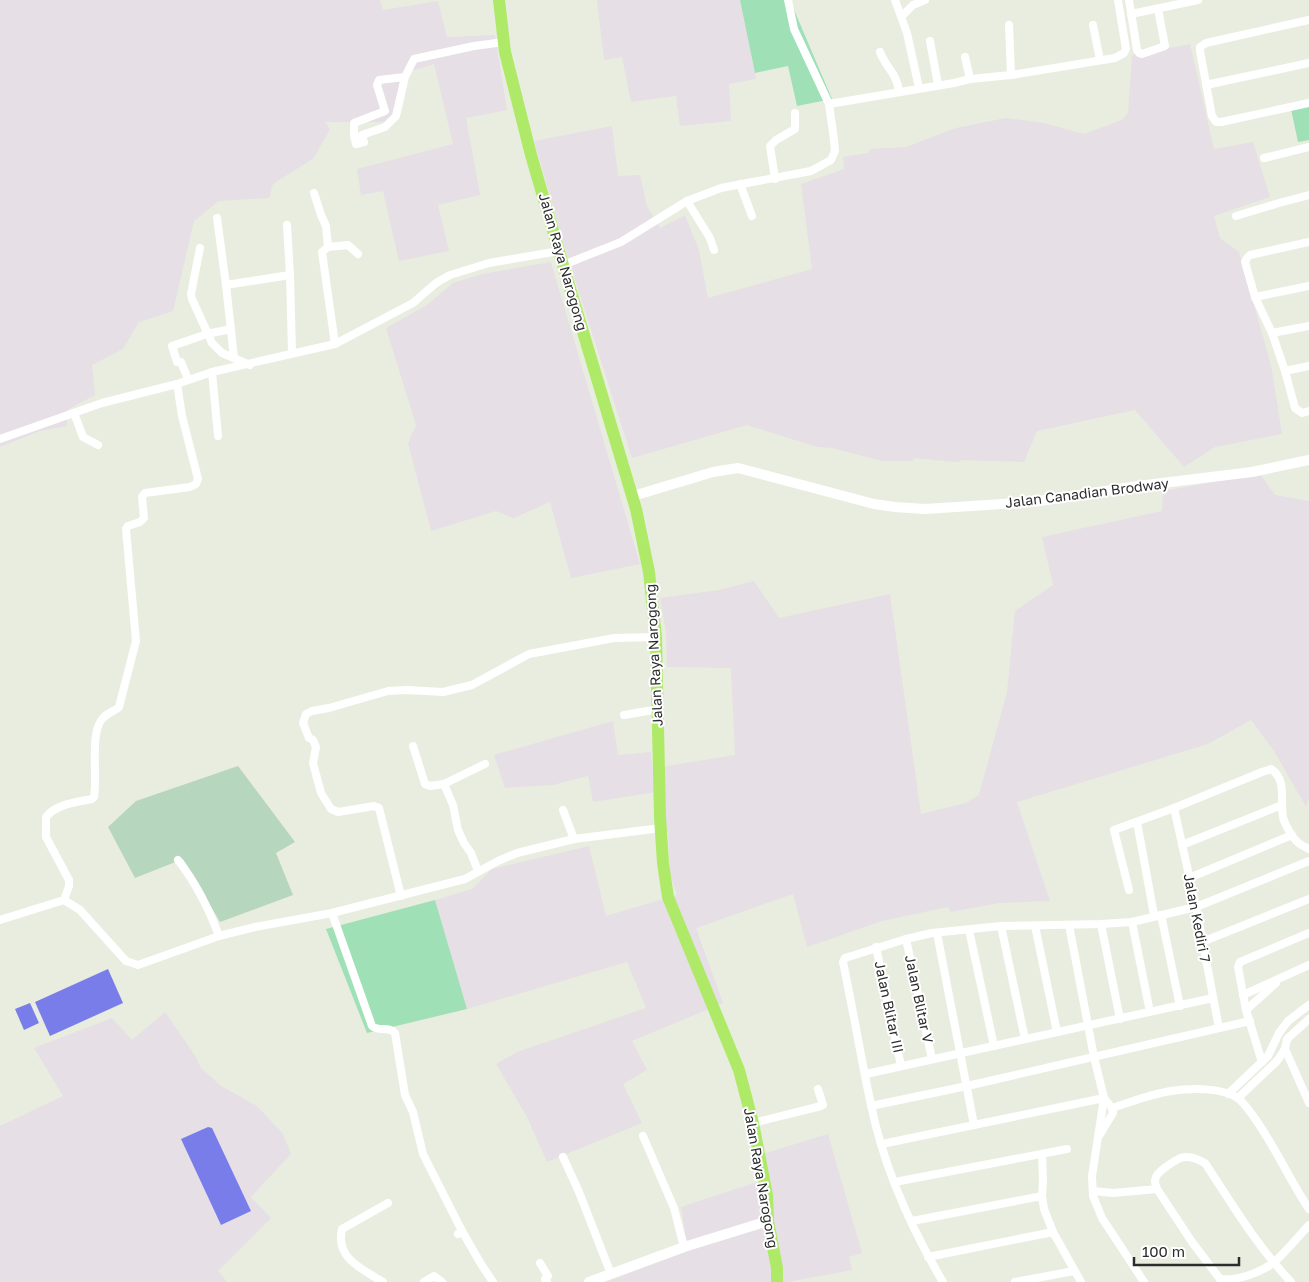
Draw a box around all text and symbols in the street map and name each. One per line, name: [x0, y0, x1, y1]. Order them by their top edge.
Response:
street label: Jalan Raya Narogong: [536, 191, 591, 333]
street label: Jalan Canadian Brodway: [1004, 474, 1170, 511]
street label: Jalan Raya Narogong: [641, 583, 666, 727]
street label: Jalan Kediri 7: [1181, 872, 1214, 964]
street label: Jalan Blitar V: [902, 953, 937, 1045]
street label: Jalan Blitar III: [871, 959, 908, 1054]
street label: Jalan Raya Narogong: [741, 1106, 782, 1250]
scale bar: [1134, 1234, 1239, 1266]
text: 100 m: [1142, 1242, 1185, 1260]

